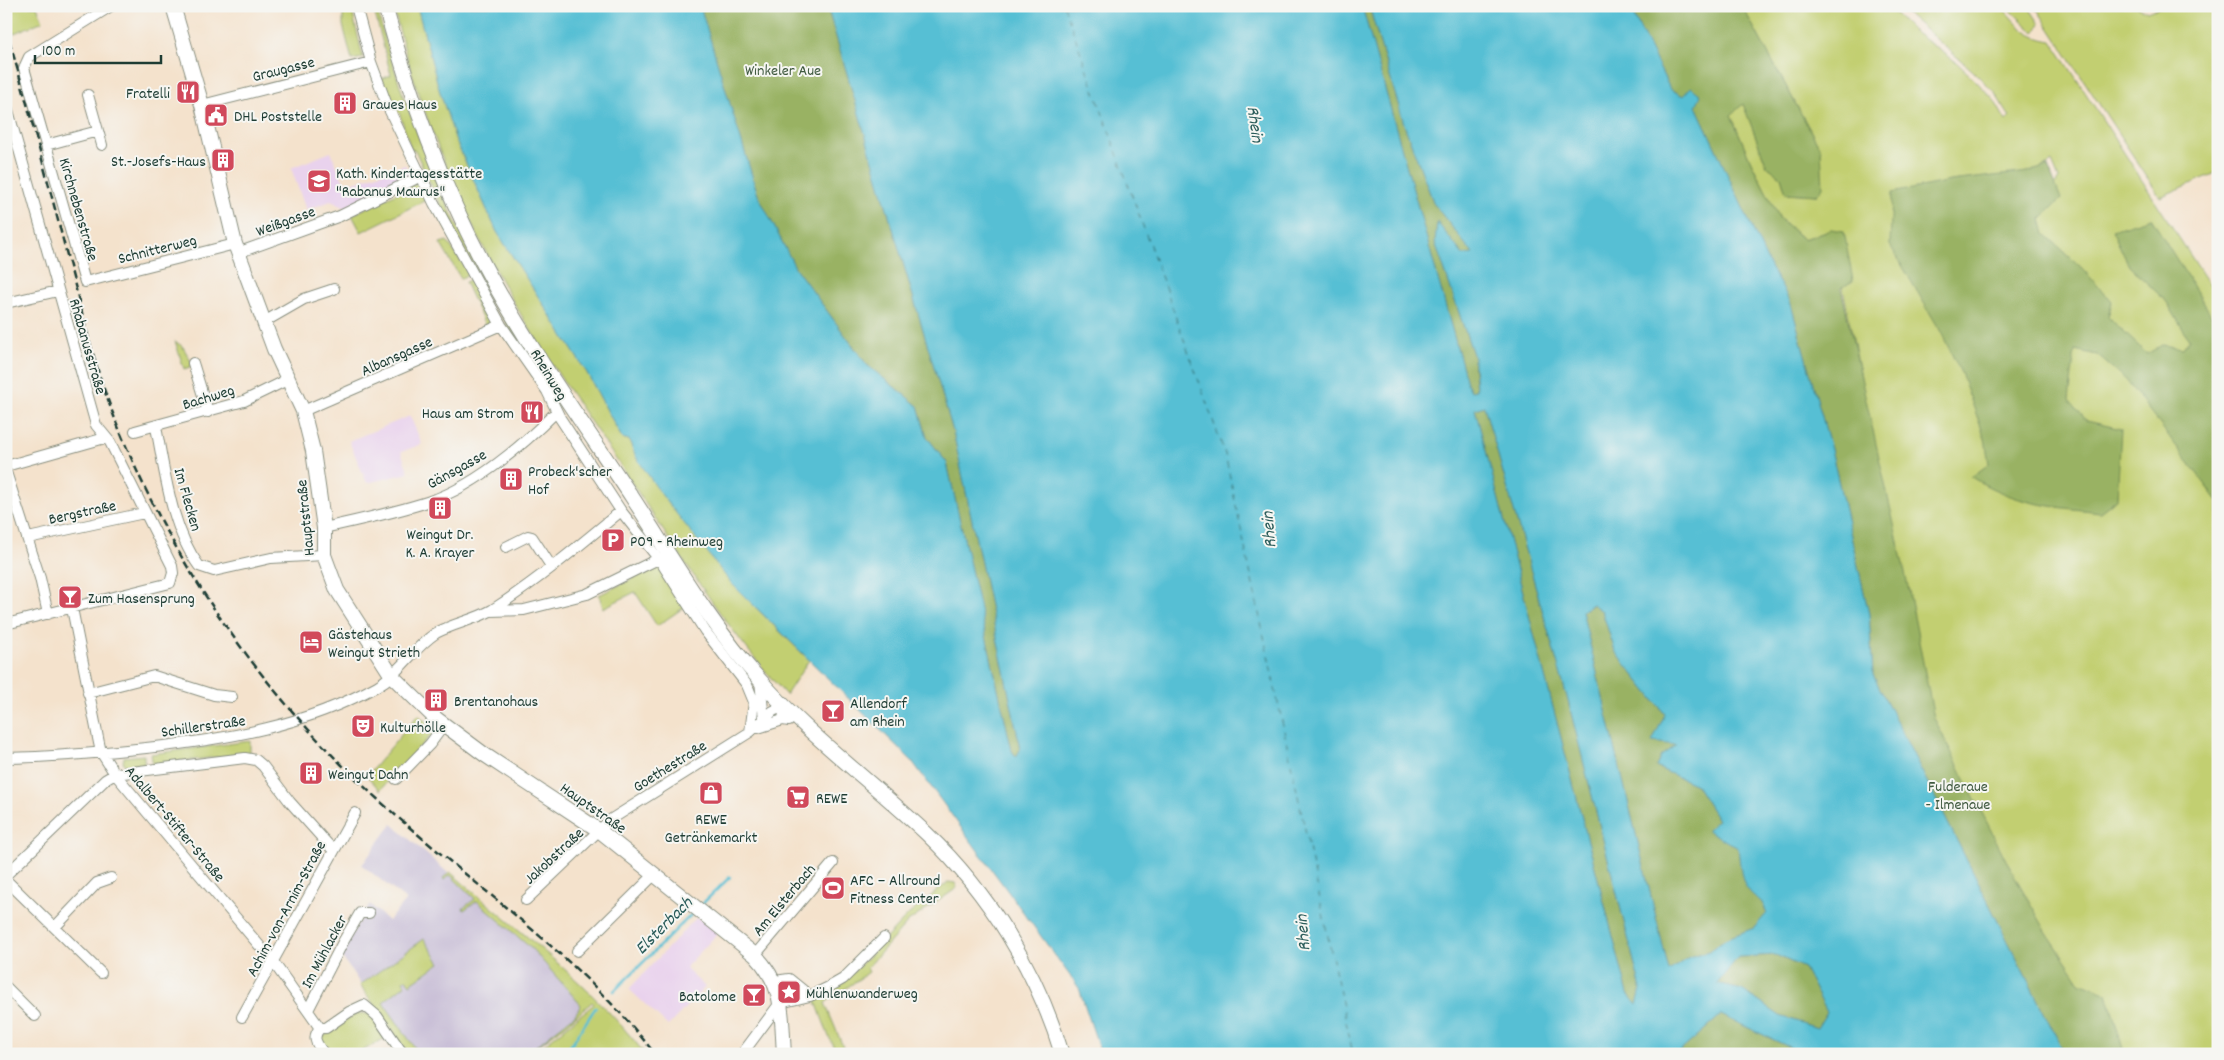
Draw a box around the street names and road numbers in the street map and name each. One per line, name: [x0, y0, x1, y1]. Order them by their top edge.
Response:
street label: Graugasse: [250, 52, 317, 89]
street label: Kirchnebenstraße: [52, 155, 103, 264]
street label: Weißgasse: [253, 201, 319, 244]
street label: Schnitterweg: [116, 230, 199, 271]
street label: Rhabanusstraße: [62, 296, 111, 397]
street label: Albansgasse: [358, 331, 436, 383]
street label: Rheinweg: [523, 345, 572, 406]
street label: Bachweg: [180, 380, 238, 417]
street label: Gänsgasse: [423, 444, 491, 496]
street label: Im Flecken: [167, 465, 207, 534]
street label: Hauptstraße: [291, 478, 322, 557]
street label: Bergstraße: [47, 495, 118, 532]
street label: Schillerstraße: [160, 710, 247, 745]
street label: Goethestraße: [629, 735, 712, 799]
street label: Adalbert-Stifter-Straße: [118, 761, 230, 888]
street label: Hauptstraße: [555, 778, 631, 840]
street label: Jakobstraße: [520, 823, 590, 891]
street label: Achim-von-Arnim-Straße: [242, 837, 333, 981]
street label: Am Elsterbach: [748, 859, 822, 942]
street label: Im Mühlacker: [296, 911, 354, 993]

